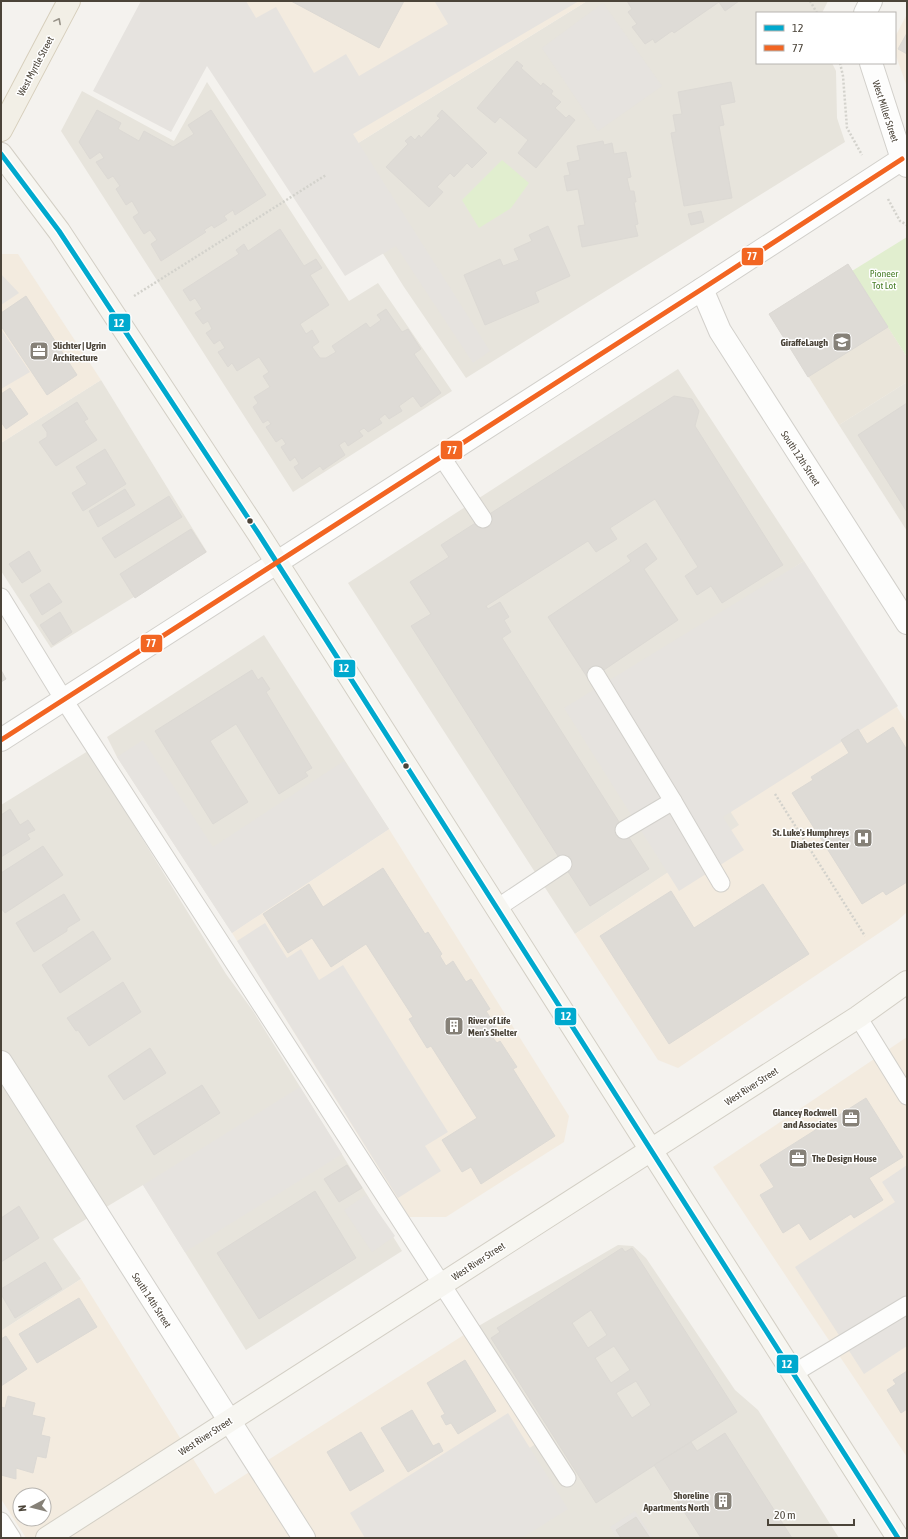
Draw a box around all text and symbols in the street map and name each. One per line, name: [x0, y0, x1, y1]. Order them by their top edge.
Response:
legend: [756, 12, 896, 64]
one-way arrow: [53, 18, 61, 25]
text: 12: [792, 21, 803, 35]
street label: West Myrtle Street: [15, 34, 56, 98]
text: 77: [792, 41, 804, 55]
street label: West Miller Street: [870, 79, 901, 144]
line badge: 77: [741, 247, 764, 266]
text: 77: [747, 250, 757, 262]
park label: Pioneer Tot Lot: [870, 268, 899, 291]
line badge: 12: [108, 313, 131, 332]
text: 12: [114, 317, 124, 329]
school or university icon: GiraffeLaugh: [831, 331, 853, 353]
place label: GiraffeLaugh: [781, 337, 828, 348]
office icon: Slichter | Ugrin Architecture: [28, 340, 50, 362]
place label: Slichter | Ugrin Architecture: [52, 340, 106, 363]
street label: South 12th Street: [779, 429, 822, 488]
line badge: 77: [440, 440, 463, 460]
text: 77: [447, 444, 457, 456]
unlabelled marker: [245, 516, 255, 526]
line badge: 77: [140, 634, 163, 653]
text: 77: [146, 637, 156, 649]
line badge: 12: [333, 659, 356, 678]
text: 12: [339, 662, 349, 674]
unlabelled marker: [401, 761, 411, 771]
place label: St. Luke's Humphreys Diabetes Center: [773, 827, 850, 850]
hospital icon: St. Luke's Humphreys Diabetes Center: [852, 827, 874, 849]
line badge: 12: [554, 1007, 577, 1026]
text: 12: [561, 1010, 571, 1022]
building icon: River of Life Men's Shelter: [443, 1015, 465, 1037]
place label: River of Life Men's Shelter: [468, 1015, 518, 1038]
street label: West River Street: [723, 1065, 780, 1108]
place label: Glancey Rockwell and Associates: [772, 1107, 837, 1130]
office icon: Glancey Rockwell and Associates: [840, 1107, 862, 1129]
office icon: The Design House: [787, 1147, 809, 1169]
place label: The Design House: [812, 1153, 877, 1164]
street label: West River Street: [450, 1240, 507, 1283]
street label: South 14th Street: [130, 1271, 173, 1330]
line badge: 12: [776, 1354, 799, 1374]
text: 12: [782, 1358, 792, 1370]
street label: West River Street: [177, 1415, 234, 1458]
north arrow: [12, 1487, 52, 1527]
place label: Shoreline Apartments North: [642, 1490, 709, 1513]
building icon: Shoreline Apartments North: [712, 1490, 734, 1512]
scale bar: [768, 1501, 854, 1527]
text: N: [16, 1504, 28, 1512]
text: 20 m: [774, 1508, 796, 1522]

